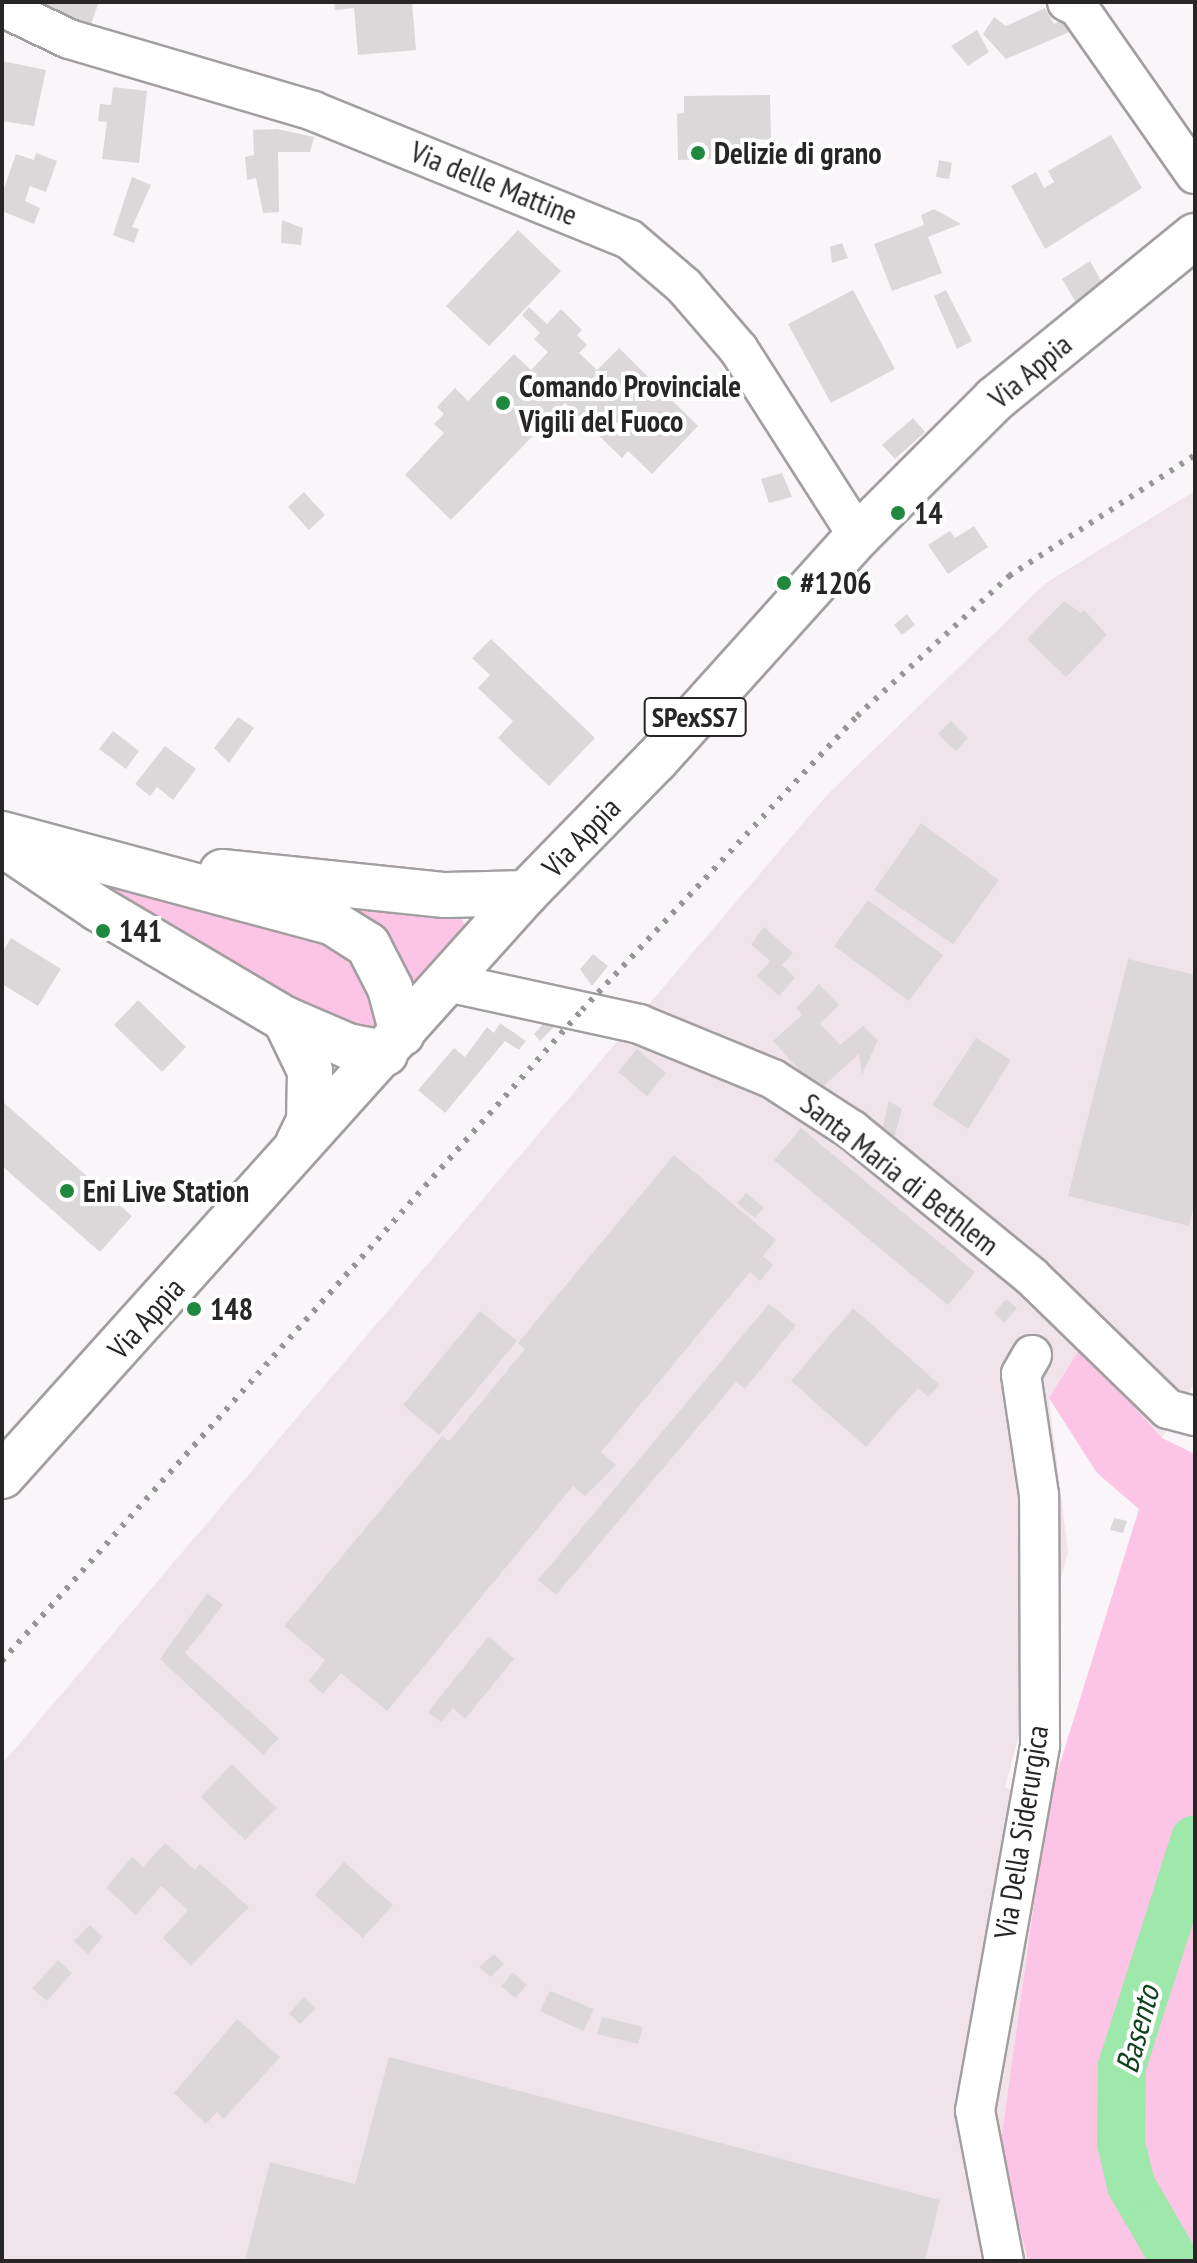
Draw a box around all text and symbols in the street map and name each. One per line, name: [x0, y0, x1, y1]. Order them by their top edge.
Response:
street label: Via delle Mattine: [405, 133, 583, 233]
place label: Delizie di grano: [714, 135, 882, 171]
marker: Delizie di grano: [689, 144, 707, 162]
street label: Via Appia: [981, 326, 1079, 416]
place label: Comando Provinciale Vigili del Fuoco: [519, 368, 741, 438]
marker: Comando Provinciale Vigili del Fuoco: [494, 394, 512, 412]
place label: 14: [914, 495, 943, 531]
marker: 14: [889, 504, 907, 522]
place label: #1206: [800, 565, 872, 601]
marker: #1206: [775, 574, 793, 592]
road number: SPexSS7: [643, 693, 747, 741]
street label: Via Appia: [534, 789, 628, 885]
place label: 141: [119, 913, 162, 949]
marker: 141: [94, 922, 112, 940]
street label: Santa Maria di Bethlem: [794, 1085, 1006, 1263]
place label: Eni Live Station: [83, 1173, 249, 1209]
marker: Eni Live Station: [58, 1182, 76, 1200]
street label: Via Appia: [100, 1270, 192, 1366]
place label: 148: [210, 1291, 253, 1327]
marker: 148: [185, 1300, 203, 1318]
street label: Via Della Siderurgica: [986, 1723, 1056, 1941]
water label: Basento: [1107, 1981, 1167, 2077]

